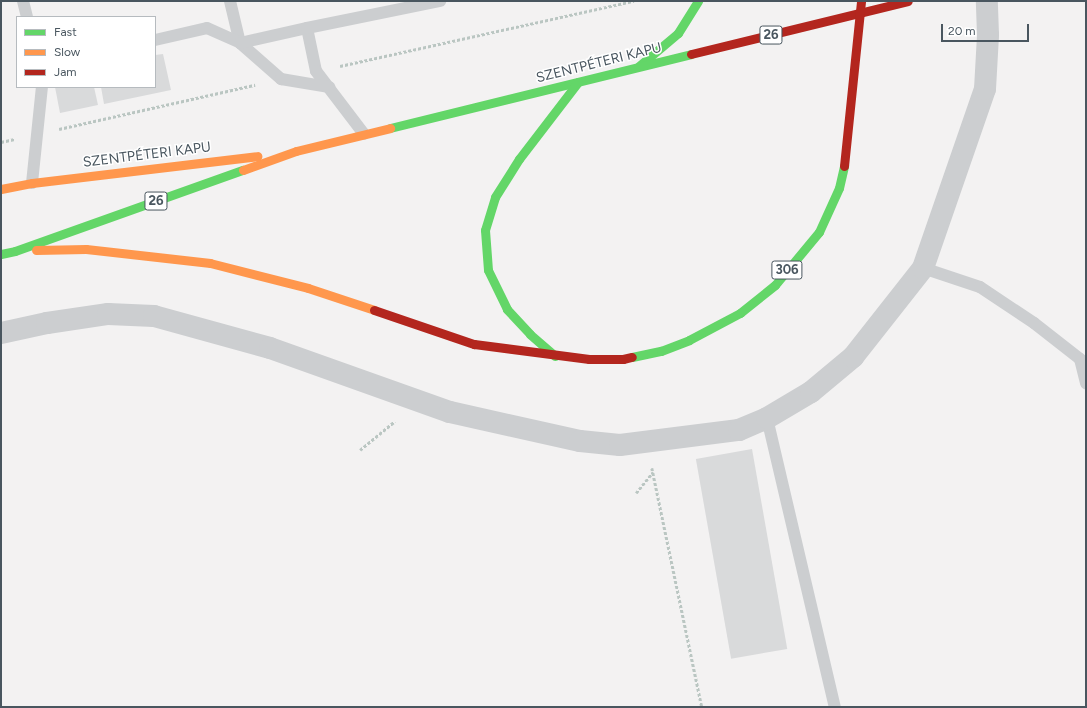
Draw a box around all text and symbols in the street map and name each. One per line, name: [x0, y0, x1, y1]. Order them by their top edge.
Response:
legend: [16, 16, 156, 88]
scale bar: [943, 16, 1031, 42]
road number: 26: [759, 24, 783, 46]
text: 20 m: [948, 24, 976, 38]
text: Fast: [54, 25, 77, 39]
street label: SZENTPÉTERI KAPU: [534, 39, 664, 87]
text: Slow: [54, 45, 80, 59]
text: Jam: [54, 65, 77, 79]
street label: SZENTPÉTERI KAPU: [82, 139, 212, 171]
road number: 26: [144, 190, 168, 212]
road number: 306: [771, 259, 803, 281]

